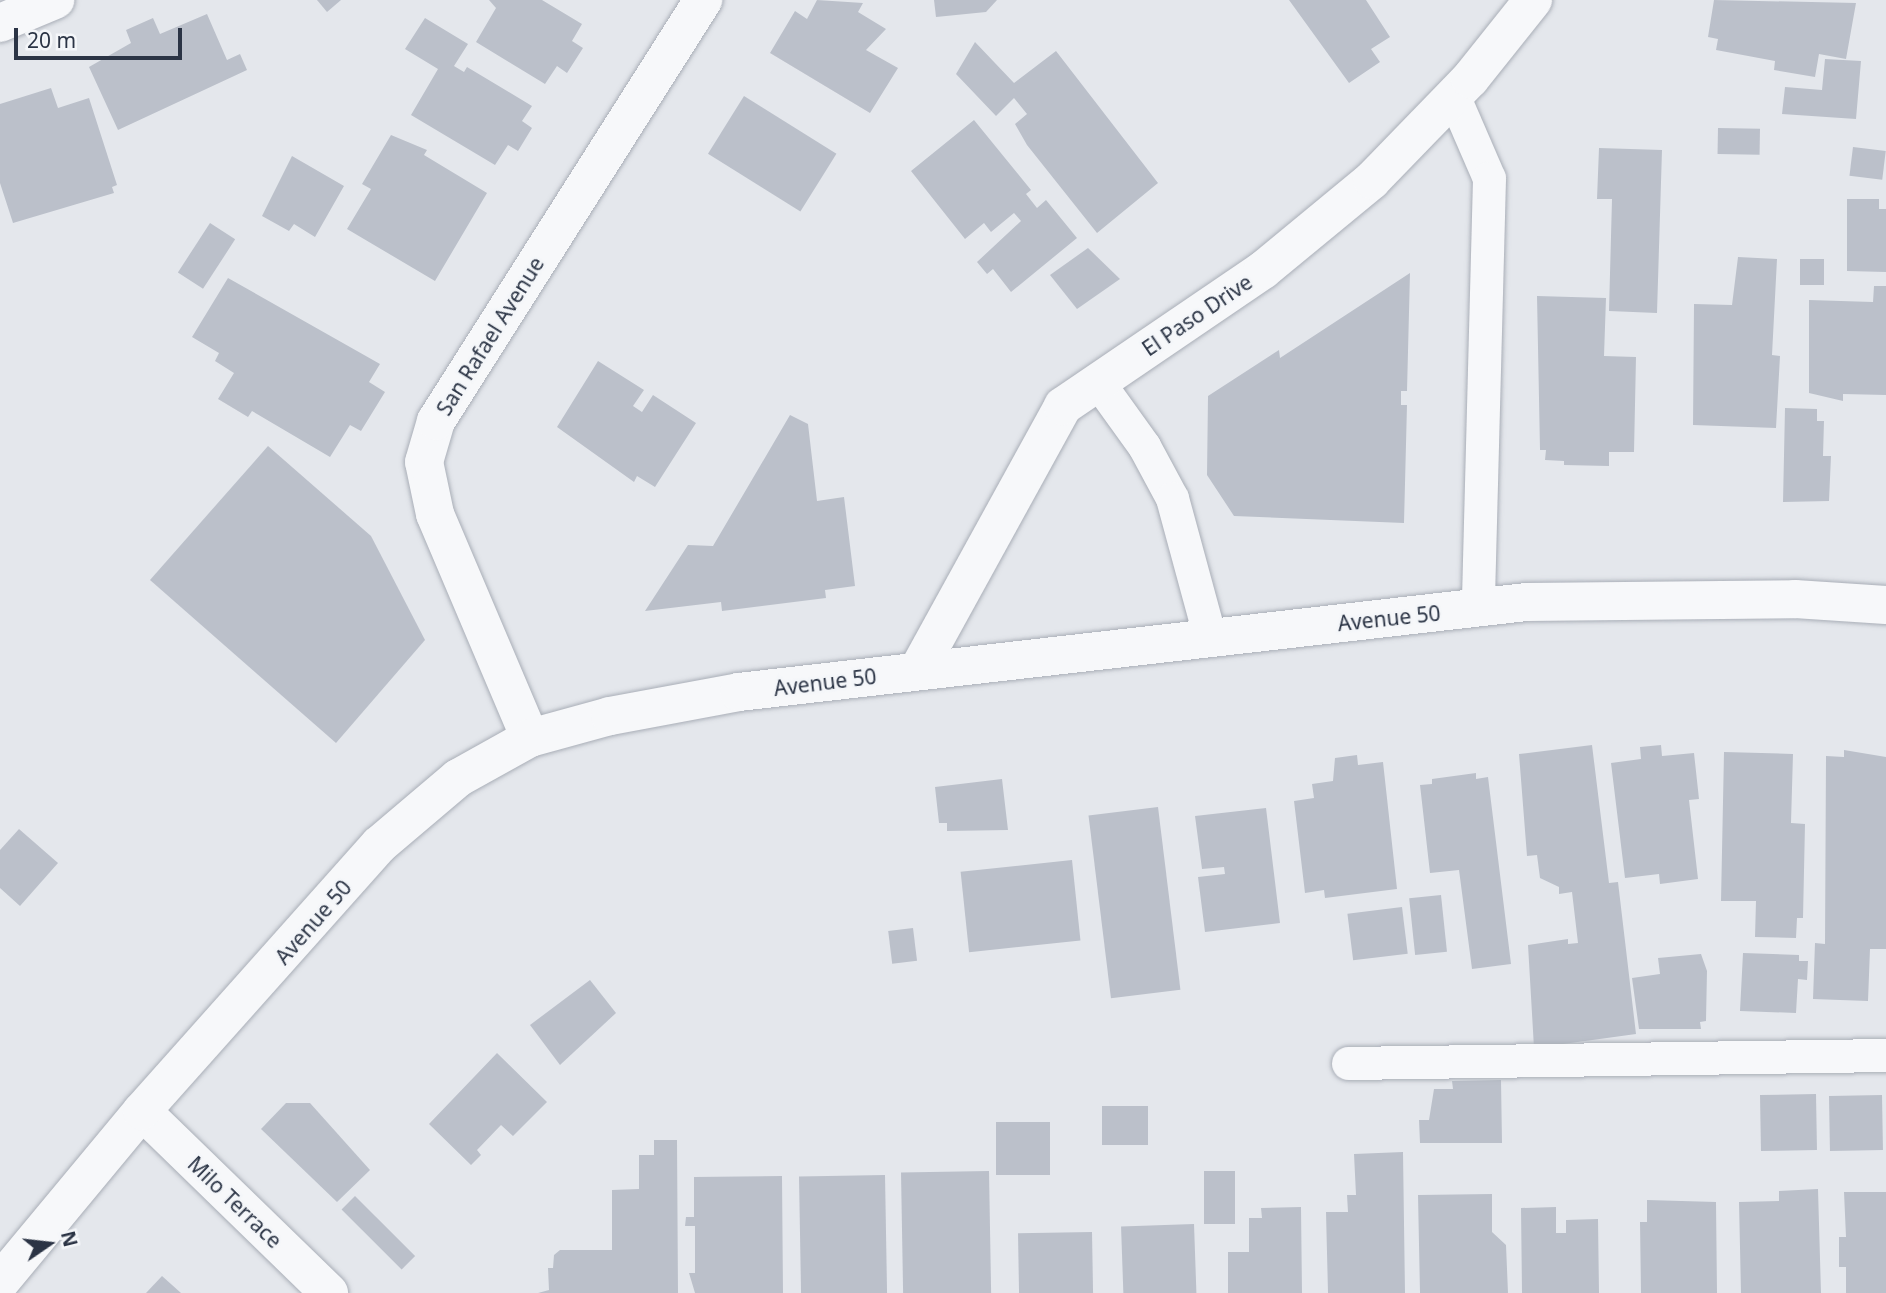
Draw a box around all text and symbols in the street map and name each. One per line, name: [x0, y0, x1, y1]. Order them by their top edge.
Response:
scale bar: [18, 14, 186, 58]
text: 20 m: [27, 26, 76, 54]
street label: San Rafael Avenue: [431, 252, 549, 420]
street label: El Paso Drive: [1137, 269, 1257, 361]
street label: Avenue 50: [1336, 600, 1442, 636]
street label: Avenue 50: [772, 663, 878, 701]
street label: Avenue 50: [270, 875, 356, 969]
street label: Milo Terrace: [183, 1151, 287, 1253]
north arrow: [14, 1209, 84, 1279]
text: N: [55, 1228, 84, 1250]

